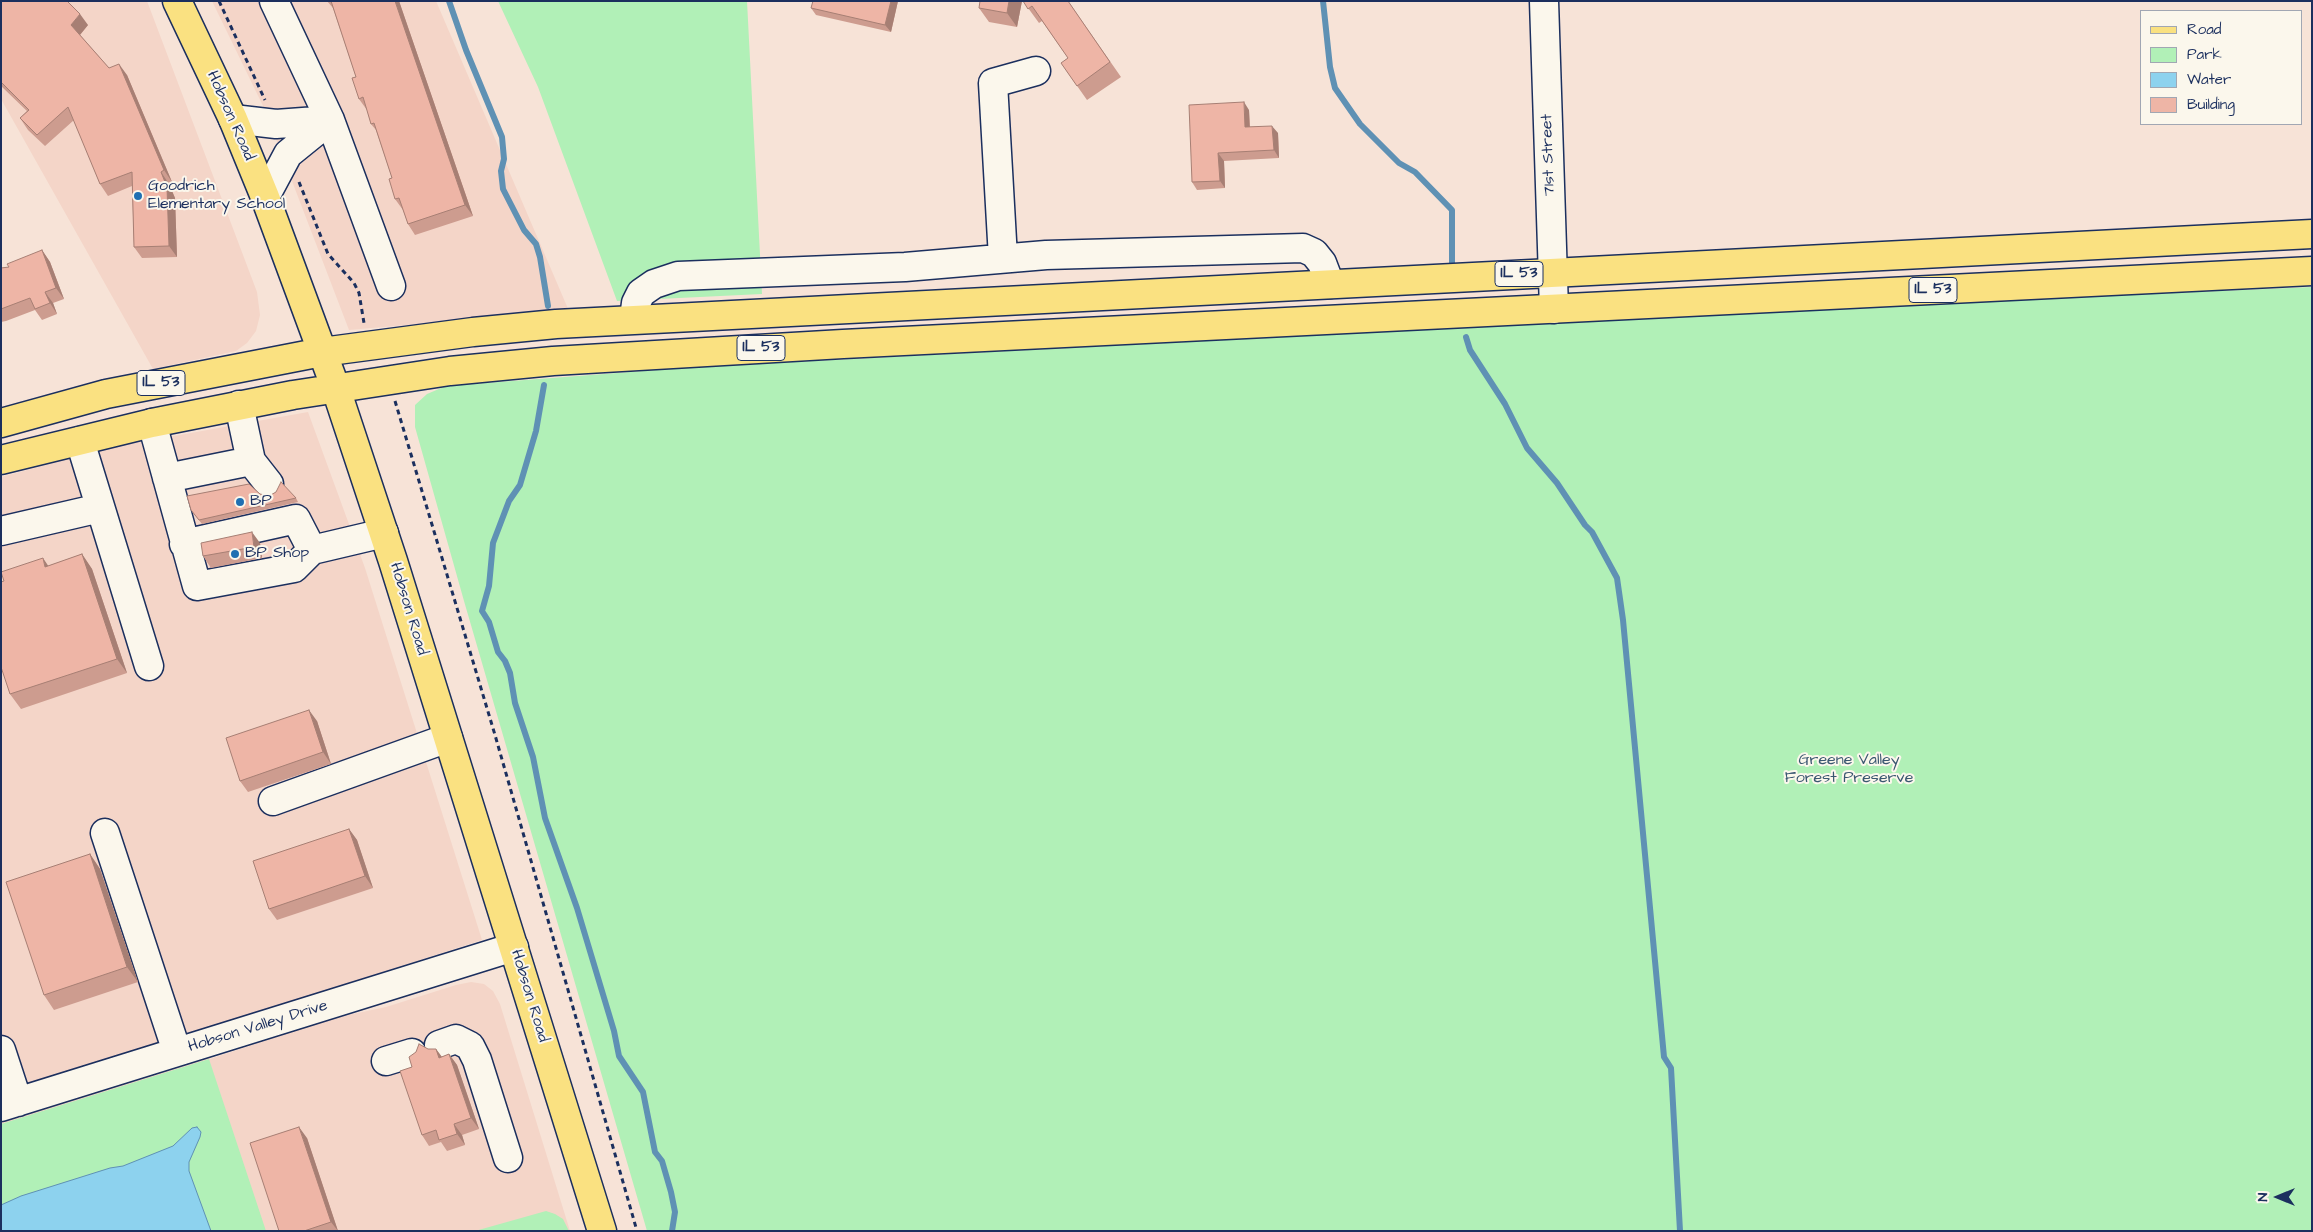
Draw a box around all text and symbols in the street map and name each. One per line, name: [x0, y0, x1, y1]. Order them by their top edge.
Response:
legend: [2140, 10, 2303, 125]
text: Road: [2187, 19, 2221, 40]
text: Park: [2187, 44, 2222, 65]
street label: Hobson Road: [202, 68, 258, 164]
text: Water: [2187, 69, 2231, 90]
text: Building: [2187, 94, 2235, 115]
street label: 71st Street: [1538, 114, 1560, 196]
place label: Goodrich Elementary School: [148, 177, 285, 215]
marker: Goodrich Elementary School: [132, 190, 144, 202]
road number: IL 53: [1495, 262, 1543, 286]
road number: IL 53: [1909, 278, 1957, 302]
road number: IL 53: [737, 336, 785, 360]
road number: IL 53: [137, 370, 185, 396]
place label: BP: [250, 492, 272, 512]
marker: BP: [234, 496, 246, 508]
place label: BP Shop: [245, 544, 309, 564]
marker: BP Shop: [229, 548, 241, 560]
street label: Hobson Road: [385, 560, 431, 658]
park label: Greene Valley Forest Preserve: [1785, 751, 1913, 789]
street label: Hobson Road: [506, 947, 552, 1045]
street label: Hobson Valley Drive: [186, 997, 330, 1057]
north arrow: [2253, 1172, 2303, 1222]
text: N: [2253, 1193, 2273, 1201]

